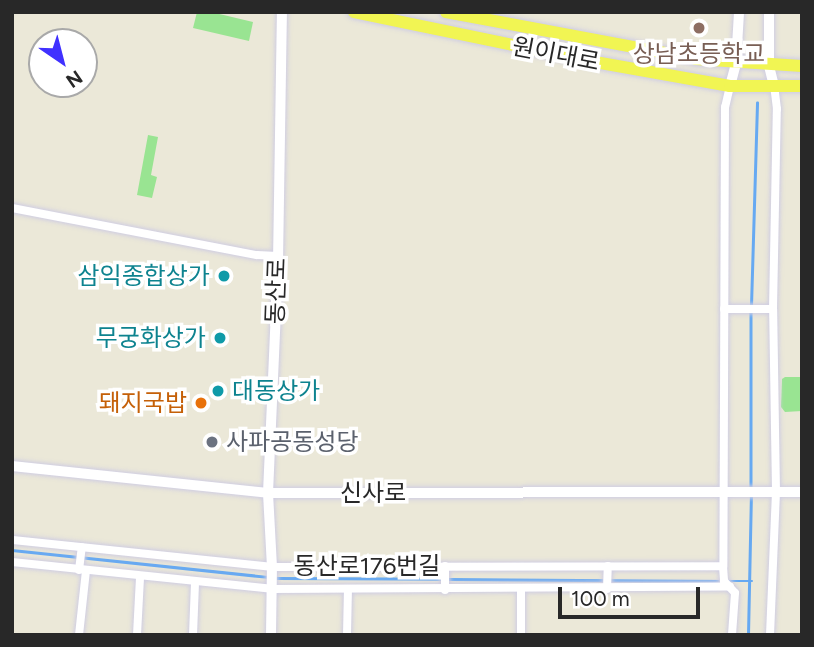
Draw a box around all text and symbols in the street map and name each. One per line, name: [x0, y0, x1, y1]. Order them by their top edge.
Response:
marker: 상남초등학교: [691, 20, 707, 36]
north arrow: [28, 28, 98, 98]
street label: 원이대로: [510, 31, 602, 77]
place label: 상남초등학교: [633, 40, 765, 68]
text: N: [62, 65, 87, 93]
street label: 동산로: [260, 257, 292, 325]
place label: 삼익종합상가: [78, 262, 210, 290]
marker: 삼익종합상가: [216, 268, 232, 284]
place label: 무궁화상가: [96, 324, 206, 352]
marker: 무궁화상가: [212, 330, 228, 346]
place label: 대동상가: [232, 377, 320, 405]
marker: 대동상가: [210, 383, 226, 399]
place label: 돼지국밥: [99, 389, 187, 417]
marker: 돼지국밥: [193, 395, 209, 411]
place label: 사파공동성당: [226, 428, 358, 456]
marker: 사파공동성당: [204, 434, 220, 450]
street label: 신사로: [340, 479, 406, 507]
street label: 동산로176번길: [294, 552, 440, 580]
scale bar: [562, 574, 704, 618]
text: 100 m: [571, 586, 630, 611]

